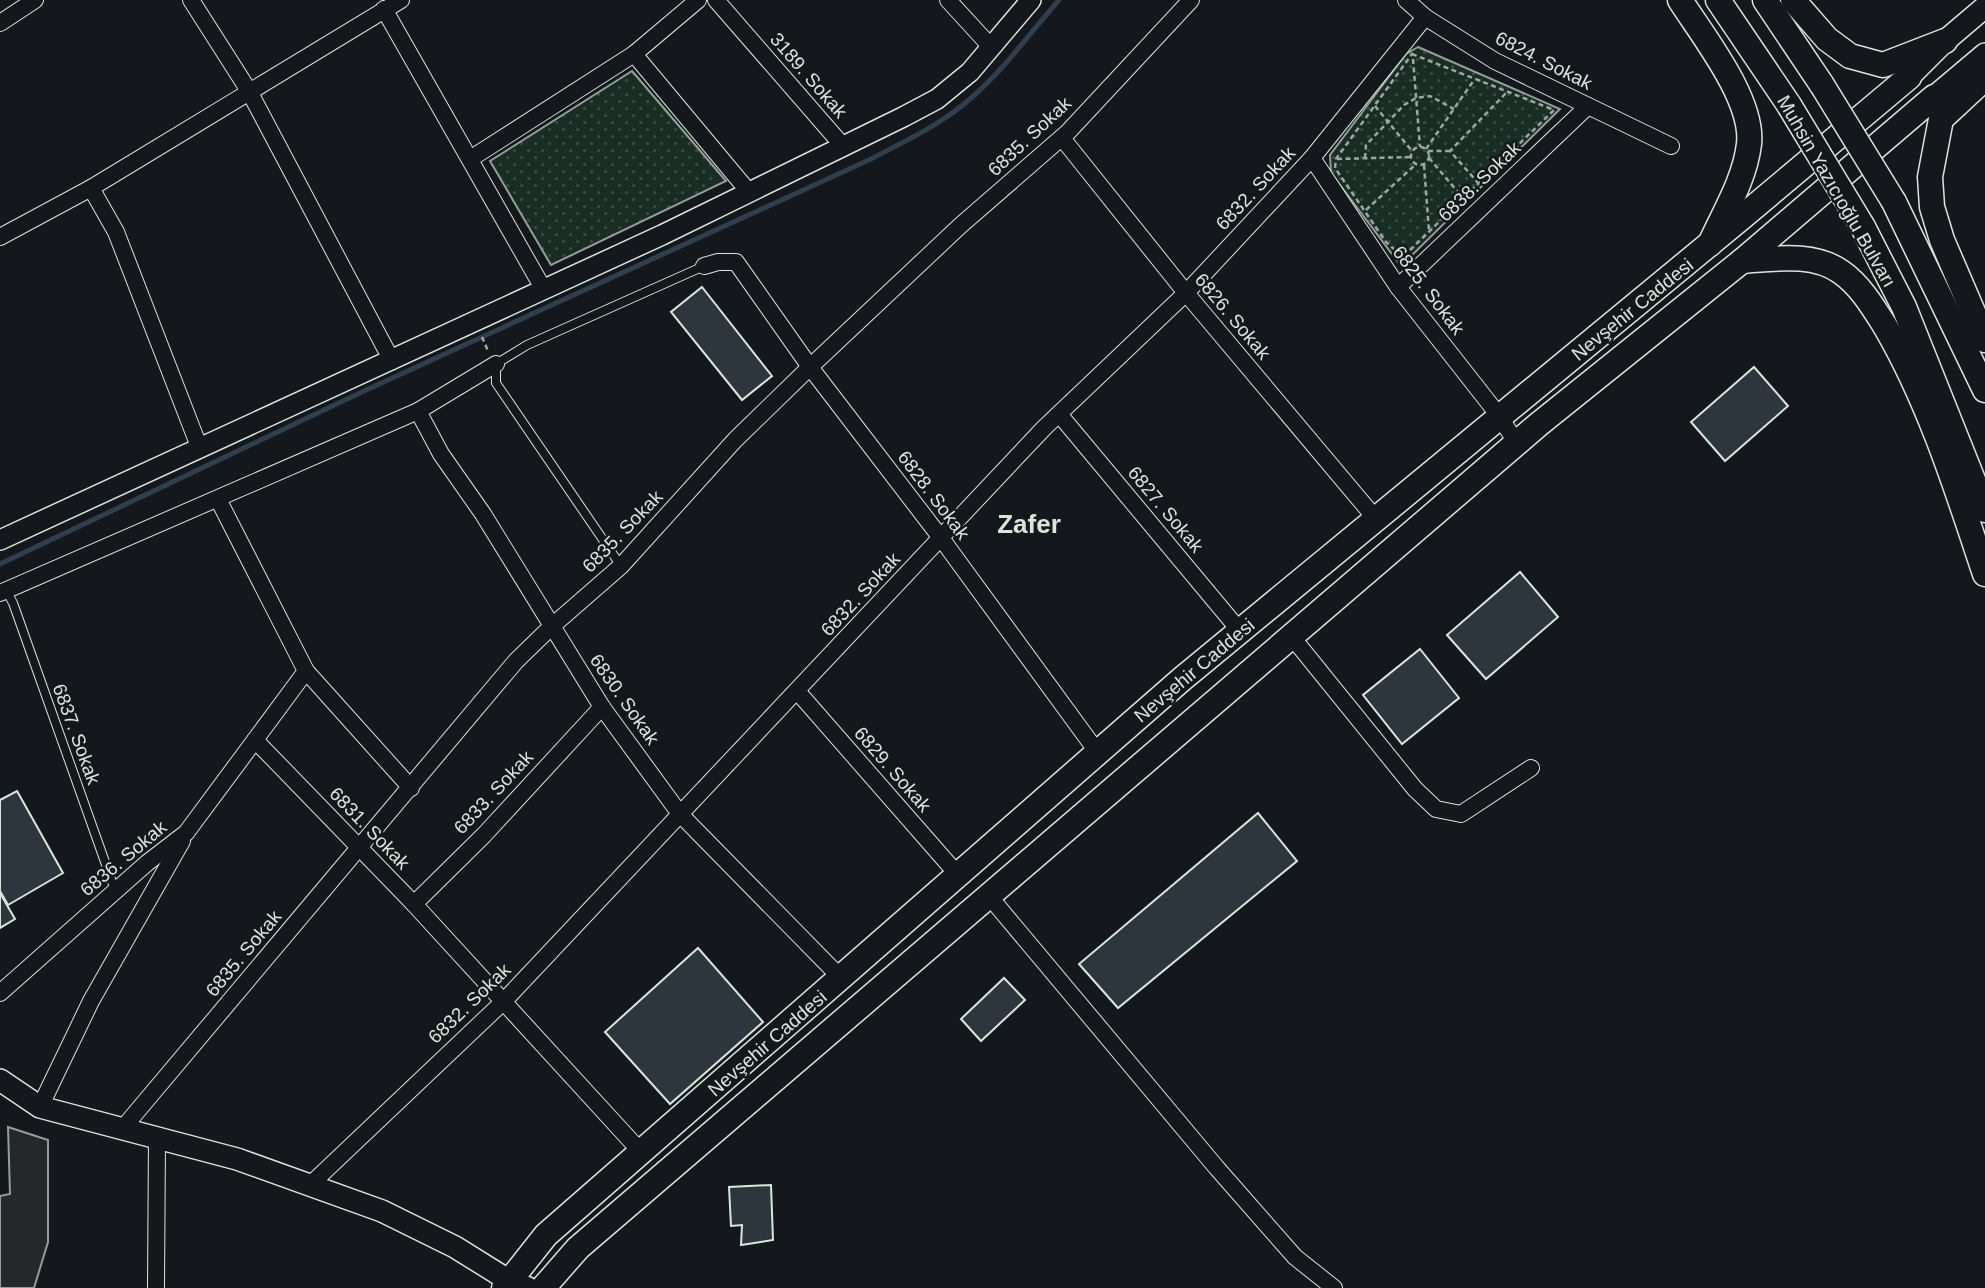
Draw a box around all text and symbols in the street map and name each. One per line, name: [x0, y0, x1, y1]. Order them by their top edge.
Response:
street label: 6824. Sokak: [1492, 27, 1596, 94]
street label: 3189. Sokak: [766, 29, 852, 122]
street label: 6835. Sokak: [984, 92, 1075, 180]
street label: Muhsin Yazıcıoğlu Bulvarı: [1773, 92, 1900, 291]
street label: 6838. Sokak: [1434, 137, 1525, 226]
street label: 6832. Sokak: [1212, 142, 1299, 234]
street label: 6825. Sokak: [1388, 242, 1469, 339]
street label: Nevşehir Caddesi: [1567, 254, 1697, 365]
street label: 6826. Sokak: [1191, 269, 1275, 364]
street label: 6828. Sokak: [893, 447, 974, 544]
street label: 6827. Sokak: [1124, 462, 1208, 557]
street label: 6835. Sokak: [578, 486, 667, 577]
district label: Zafer: [997, 509, 1061, 539]
street label: 6832. Sokak: [817, 548, 904, 640]
street label: Nevşehir Caddesi: [1130, 614, 1259, 727]
street label: 6830. Sokak: [586, 650, 664, 749]
street label: 6837. Sokak: [49, 681, 105, 788]
street label: 6829. Sokak: [850, 723, 936, 816]
street label: 6833. Sokak: [450, 746, 537, 838]
street label: 6831. Sokak: [325, 783, 414, 874]
street label: 6836. Sokak: [76, 816, 171, 900]
street label: 6835. Sokak: [201, 906, 286, 1001]
street label: 6832. Sokak: [424, 959, 515, 1048]
street label: Nevşehir Caddesi: [704, 986, 831, 1100]

